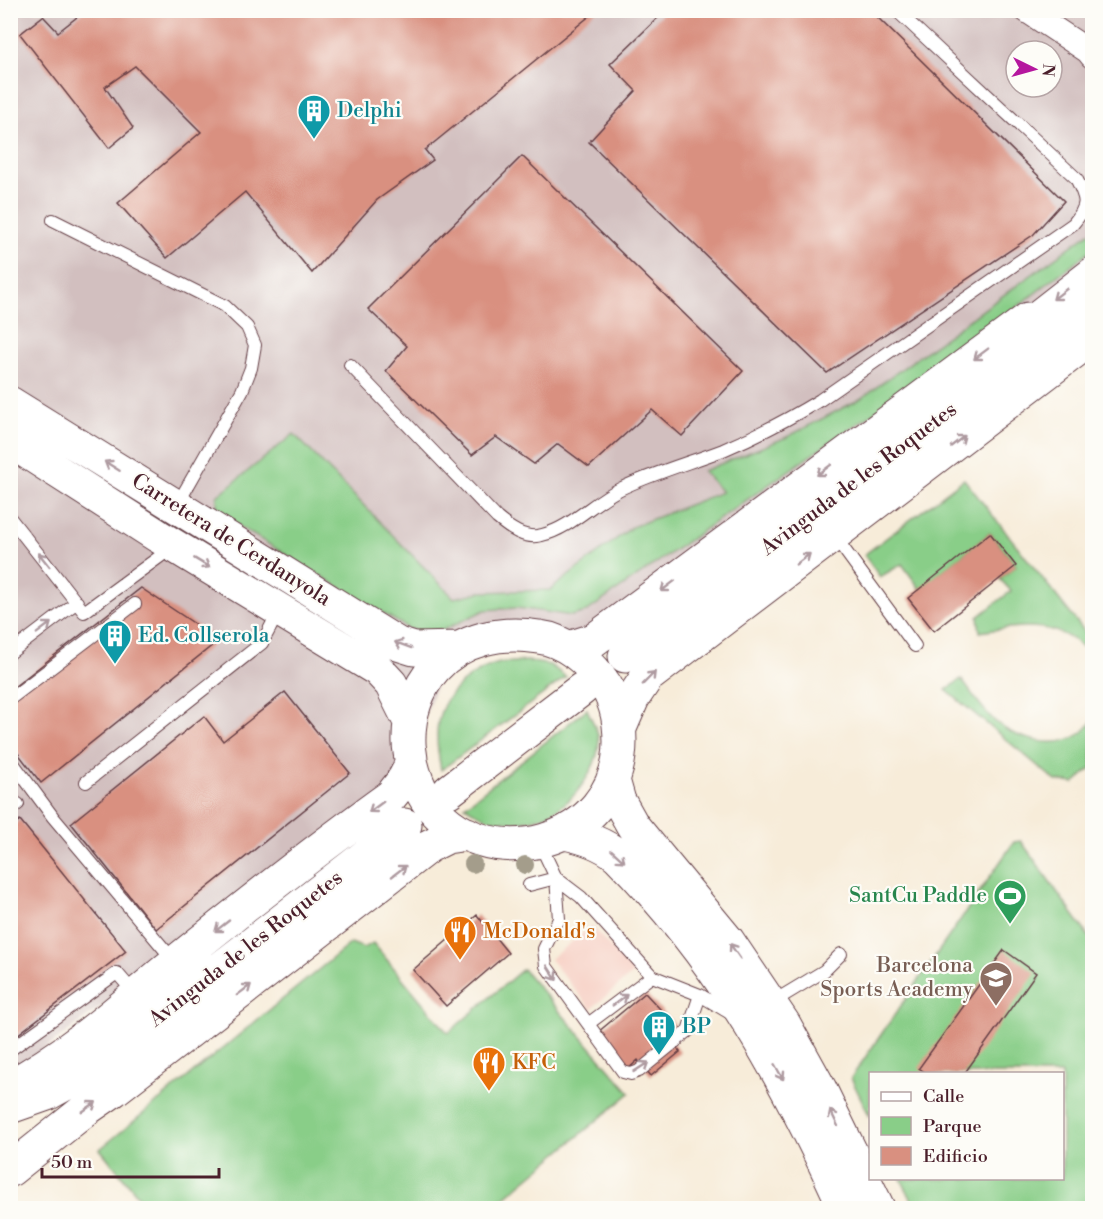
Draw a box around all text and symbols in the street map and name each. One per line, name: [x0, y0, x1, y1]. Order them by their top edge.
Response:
north arrow: [1004, 39, 1064, 99]
text: N: [1037, 63, 1058, 78]
building icon: Delphi: [296, 93, 332, 140]
place label: Delphi: [337, 98, 402, 124]
one-way arrow: [1052, 287, 1068, 300]
one-way arrow: [973, 347, 989, 360]
street label: Avinguda de les Roquetes: [755, 397, 962, 562]
one-way arrow: [950, 434, 966, 447]
one-way arrow: [104, 460, 121, 472]
one-way arrow: [817, 464, 833, 476]
street label: Carretera de Cerdanyola: [127, 468, 336, 612]
one-way arrow: [37, 552, 50, 568]
one-way arrow: [795, 553, 811, 566]
one-way arrow: [193, 557, 210, 569]
one-way arrow: [660, 580, 676, 592]
building icon: Ed. Collserola: [97, 618, 133, 665]
one-way arrow: [35, 621, 51, 634]
place label: Ed. Collserola: [138, 623, 270, 649]
one-way arrow: [394, 638, 413, 649]
one-way arrow: [641, 670, 656, 685]
one-way arrow: [369, 800, 385, 813]
one-way arrow: [610, 849, 625, 863]
one-way arrow: [391, 864, 407, 877]
street label: Avinguda de les Roquetes: [143, 865, 348, 1033]
sports icon: SantCu Paddle: [992, 878, 1028, 925]
place label: SantCu Paddle: [849, 883, 987, 909]
restaurant icon: McDonald's: [442, 914, 478, 961]
one-way arrow: [214, 919, 230, 932]
place label: McDonald's: [483, 919, 595, 945]
one-way arrow: [729, 943, 741, 959]
place label: Barcelona Sports Academy: [820, 953, 974, 1003]
school or university icon: Barcelona Sports Academy: [978, 960, 1014, 1007]
one-way arrow: [546, 964, 558, 981]
one-way arrow: [236, 983, 252, 996]
one-way arrow: [611, 994, 627, 1006]
building icon: BP: [641, 1009, 677, 1056]
place label: BP: [681, 1014, 711, 1040]
restaurant icon: KFC: [471, 1045, 507, 1092]
place label: KFC: [512, 1050, 556, 1076]
one-way arrow: [632, 1061, 649, 1073]
one-way arrow: [773, 1063, 785, 1080]
legend: [869, 1072, 1064, 1180]
text: Calle: [923, 1085, 964, 1108]
one-way arrow: [80, 1101, 96, 1113]
one-way arrow: [828, 1110, 840, 1128]
text: Parque: [923, 1115, 982, 1138]
scale bar: [42, 1141, 219, 1179]
text: Edificio: [923, 1145, 988, 1168]
text: 50 m: [51, 1151, 93, 1174]

